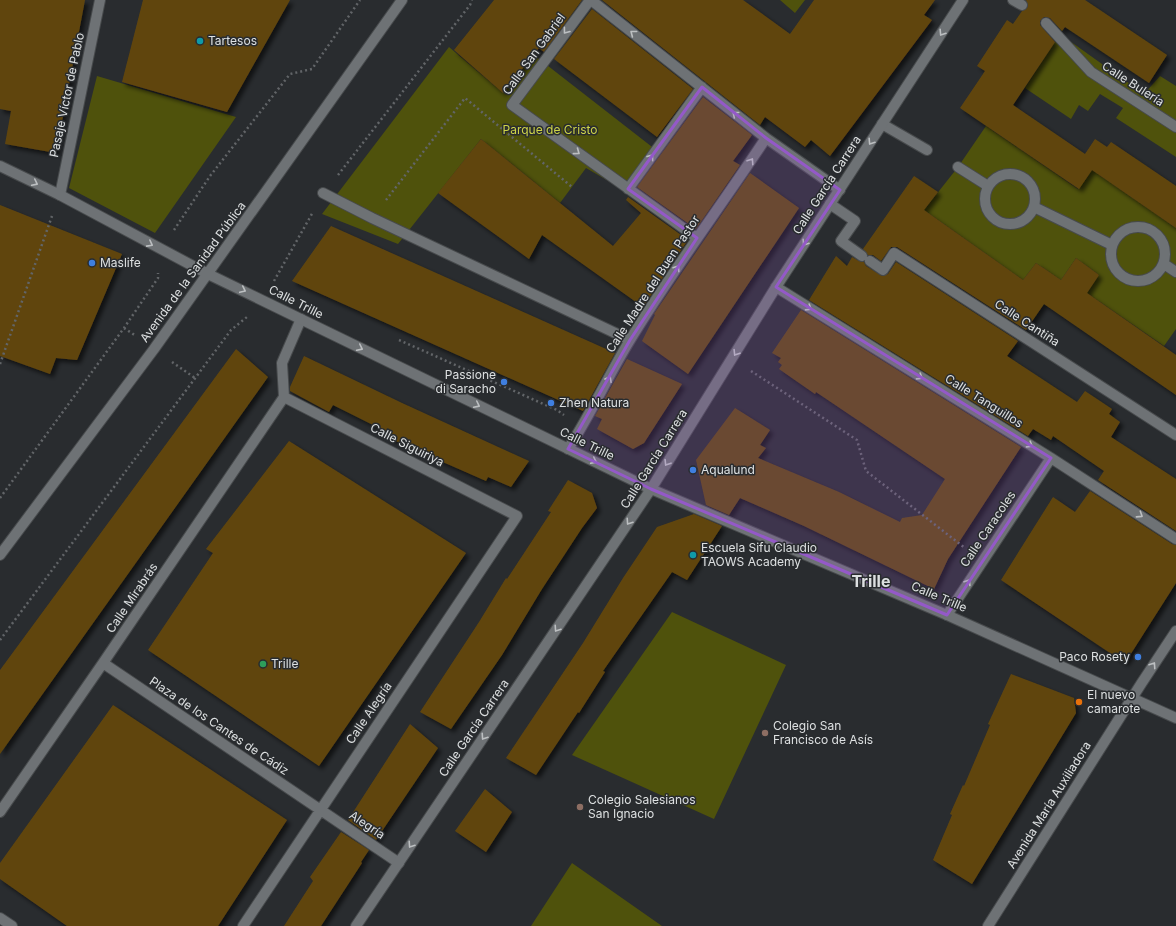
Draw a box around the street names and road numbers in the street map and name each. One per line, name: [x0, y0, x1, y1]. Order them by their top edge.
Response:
street label: Calle San Gabriel: [499, 10, 568, 97]
street label: Pasaje Víctor de Pablo: [46, 31, 87, 159]
street label: Calle Bulería: [1099, 58, 1167, 109]
street label: Calle García Carrera: [789, 133, 864, 237]
street label: Avenida de la Sanidad Pública: [137, 199, 249, 345]
street label: Calle Madre del Buen Pastor: [603, 212, 703, 355]
street label: Calle Trille: [266, 281, 326, 322]
street label: Calle Cantiña: [992, 296, 1063, 349]
street label: Calle Tanguillos: [943, 371, 1026, 431]
street label: Calle García Carrera: [617, 406, 690, 511]
street label: Calle Siguiriya: [368, 420, 447, 470]
street label: Calle Trille: [557, 424, 617, 463]
street label: Calle Caracoles: [957, 488, 1019, 570]
street label: Calle Mirabrás: [103, 560, 161, 636]
street label: Calle Trille: [909, 578, 969, 615]
street label: Plaza de los Cantes de Cádiz: [147, 673, 292, 778]
street label: Calle García Carrera: [435, 676, 512, 779]
street label: Calle Alegría: [342, 679, 395, 747]
street label: Avenida María Auxiliadora: [1003, 738, 1094, 871]
street label: Alegría: [347, 807, 388, 842]

